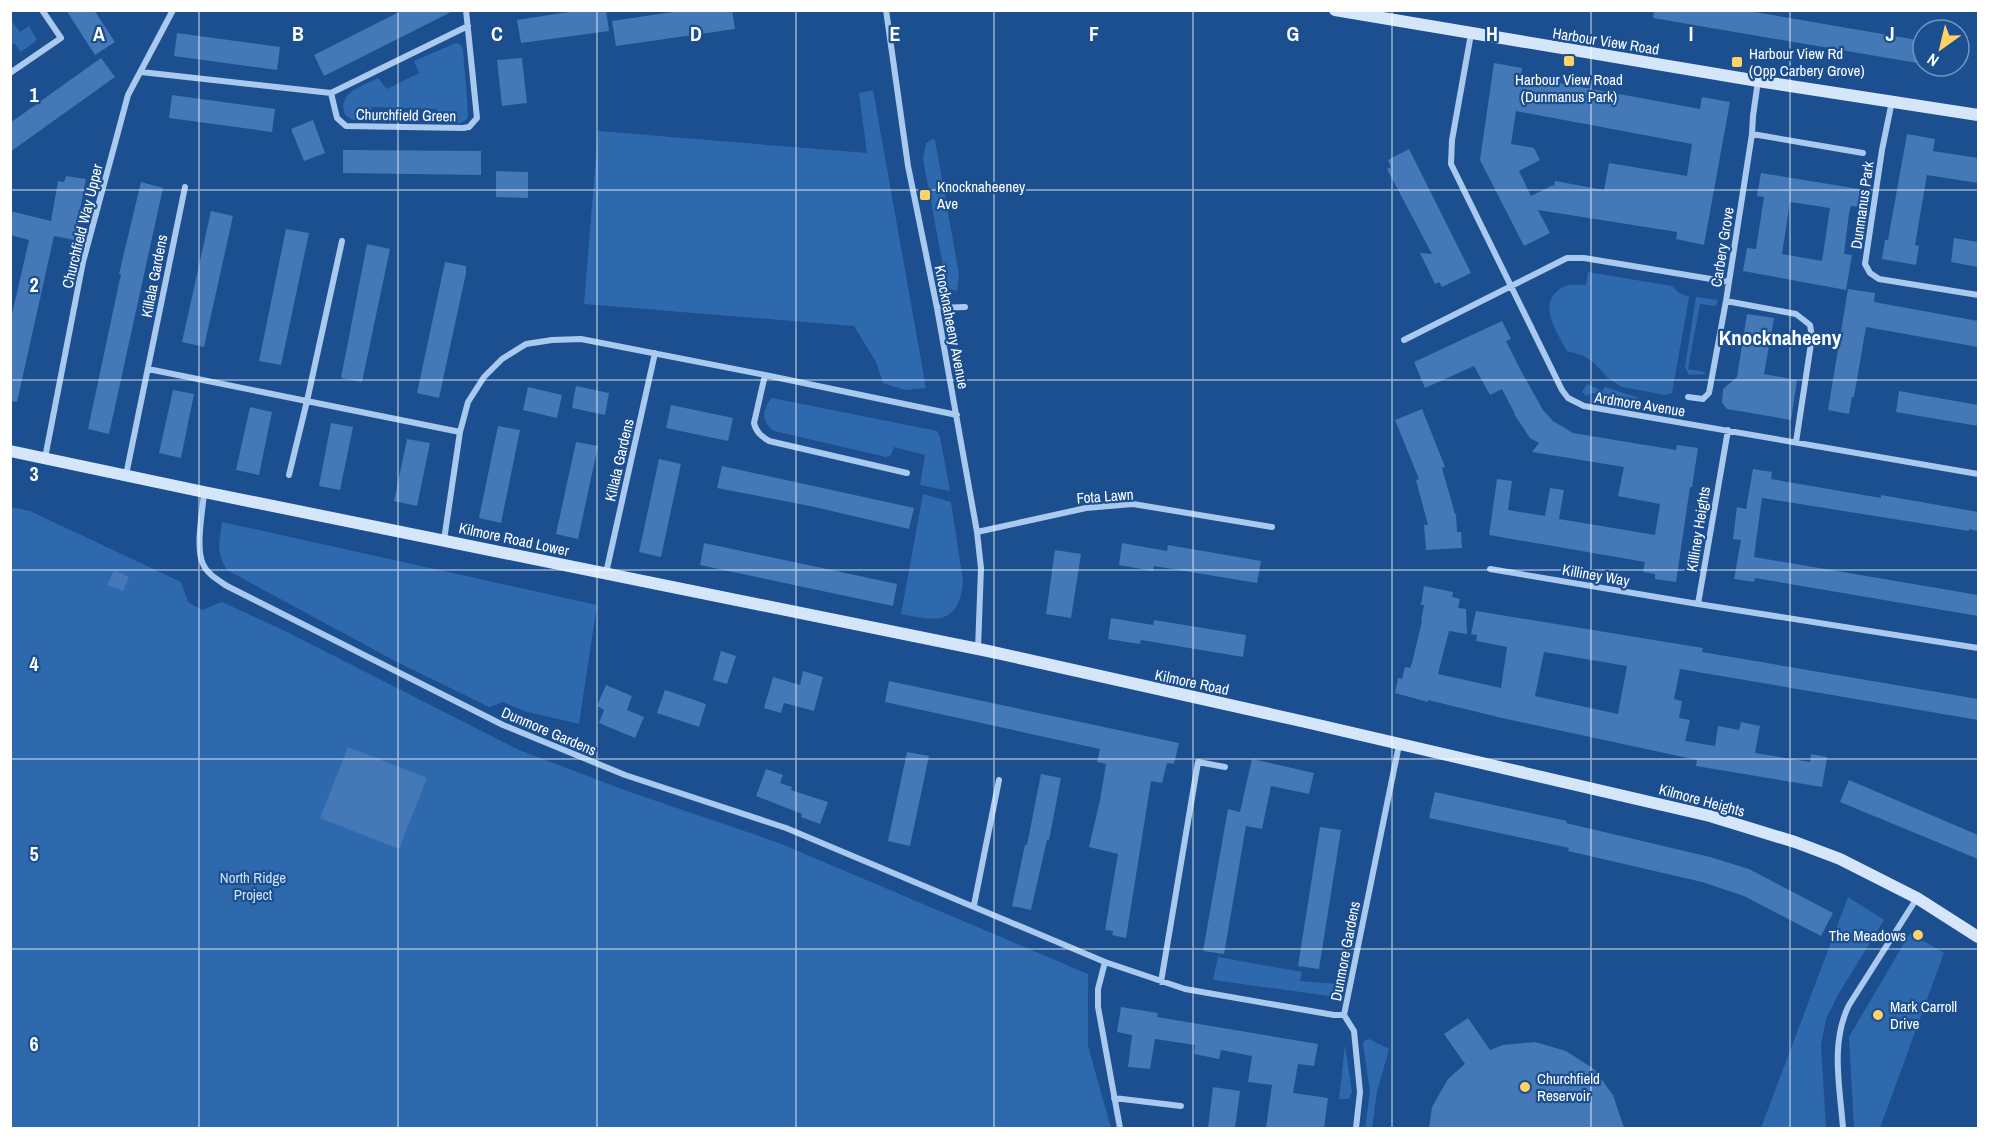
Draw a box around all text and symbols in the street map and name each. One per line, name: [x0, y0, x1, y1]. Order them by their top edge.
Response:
north arrow: [1911, 18, 1971, 78]
text: A: [93, 20, 105, 47]
text: B: [292, 20, 304, 47]
text: C: [491, 20, 503, 47]
text: D: [690, 20, 702, 47]
text: E: [890, 20, 901, 47]
text: F: [1089, 20, 1099, 47]
text: G: [1287, 20, 1299, 47]
text: H: [1486, 20, 1498, 47]
text: I: [1689, 20, 1693, 47]
text: J: [1885, 20, 1895, 47]
street label: Harbour View Road: [1551, 22, 1661, 60]
place label: Harbour View Rd (Opp Carbery Grove): [1749, 43, 1865, 81]
text: N: [1923, 49, 1943, 72]
marker: Harbour View Road (Dunmanus Park): [1562, 54, 1576, 68]
marker: Harbour View Rd (Opp Carbery Grove): [1730, 55, 1744, 69]
place label: Harbour View Road (Dunmanus Park): [1515, 69, 1623, 107]
text: 1: [29, 81, 39, 108]
street label: Churchfield Green: [356, 104, 456, 126]
street label: Dunmanus Park: [1845, 159, 1879, 250]
street label: Churchfield Way Upper: [56, 162, 108, 290]
place label: Knocknaheeney Ave: [936, 176, 1026, 214]
marker: Knocknaheeney Ave: [918, 188, 932, 202]
street label: Carbery Grove: [1705, 205, 1739, 288]
street label: Killala Gardens: [136, 233, 172, 319]
street label: Knocknaheeny Avenue: [930, 263, 974, 391]
text: 2: [29, 271, 39, 298]
district label: Knocknaheeny: [1719, 323, 1842, 352]
street label: Ardmore Avenue: [1592, 386, 1687, 422]
street label: Killala Gardens: [599, 417, 639, 503]
text: 3: [29, 460, 39, 487]
street label: Fota Lawn: [1076, 484, 1134, 508]
street label: Killiney Heights: [1681, 485, 1715, 573]
street label: Kilmore Road Lower: [457, 517, 571, 561]
street label: Killiney Way: [1561, 559, 1632, 591]
text: 4: [29, 650, 39, 677]
street label: Kilmore Road: [1153, 664, 1231, 700]
street label: Dunmore Gardens: [498, 702, 600, 760]
street label: Kilmore Heights: [1657, 778, 1747, 822]
text: 5: [29, 840, 39, 867]
park label: North Ridge Project: [220, 867, 286, 905]
street label: Dunmore Gardens: [1325, 899, 1365, 1003]
place label: The Meadows: [1829, 925, 1906, 946]
marker: The Meadows: [1911, 928, 1925, 942]
place label: Mark Carroll Drive: [1890, 996, 1957, 1034]
marker: Mark Carroll Drive: [1871, 1008, 1885, 1022]
text: 6: [29, 1030, 39, 1057]
place label: Churchfield Reservoir: [1537, 1068, 1600, 1106]
marker: Churchfield Reservoir: [1518, 1080, 1532, 1094]

